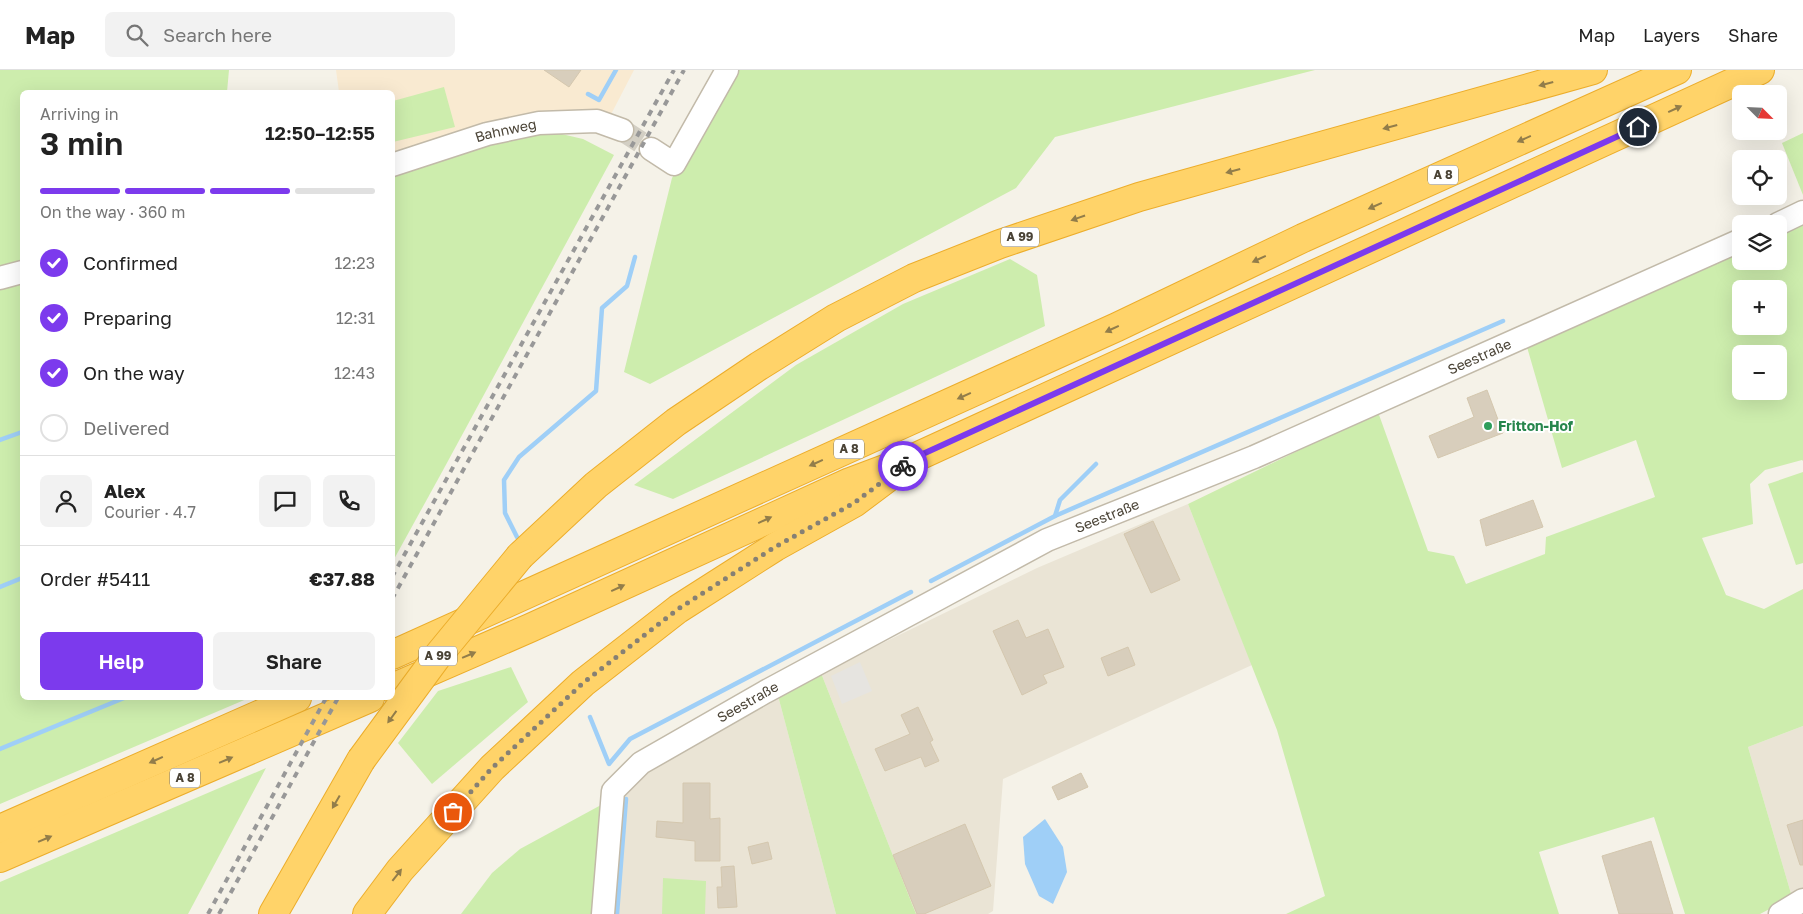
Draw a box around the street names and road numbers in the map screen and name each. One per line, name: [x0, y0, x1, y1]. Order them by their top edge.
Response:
street label: Bahnweg: [473, 115, 538, 145]
road number: A 8: [1428, 166, 1458, 184]
road number: A 99: [1001, 228, 1039, 246]
street label: Seestraße: [1445, 335, 1514, 378]
road number: A 8: [834, 439, 864, 458]
street label: Seestraße: [1072, 495, 1142, 536]
road number: A 99: [419, 646, 457, 666]
street label: Seestraße: [714, 677, 781, 726]
road number: A 8: [170, 768, 200, 788]

